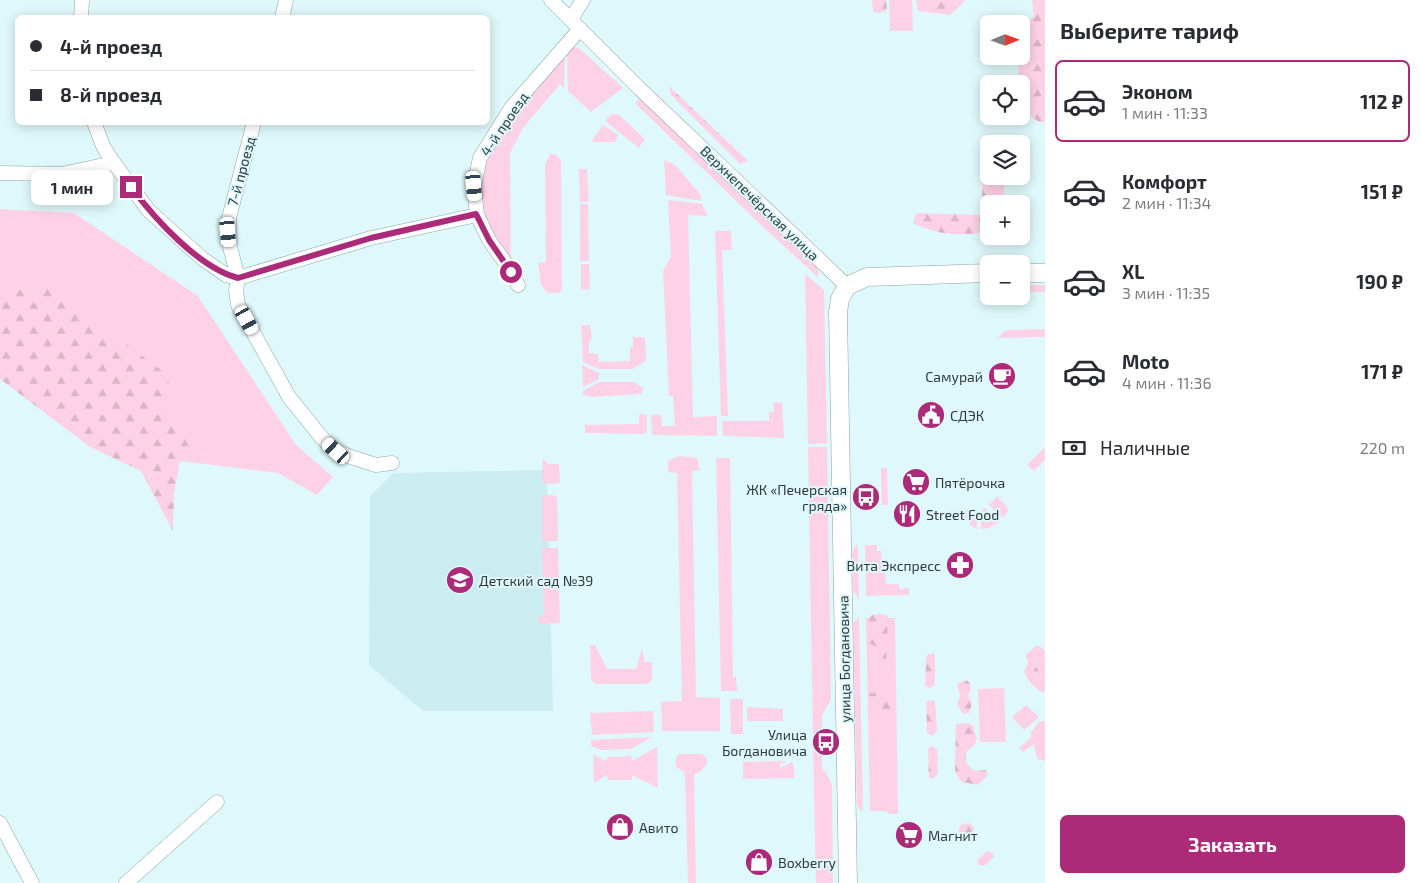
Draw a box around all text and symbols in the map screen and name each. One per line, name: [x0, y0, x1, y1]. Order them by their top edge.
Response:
north arrow: [980, 15, 1030, 65]
map controls: [980, 15, 1030, 305]
text: Выберите тариф: [1060, 17, 1239, 43]
text: 4-й проезд: [60, 35, 162, 58]
button: locate: [980, 75, 1030, 125]
icon: car: [1062, 79, 1107, 124]
text: Эконом: [1122, 80, 1193, 103]
text: 8-й проезд: [60, 83, 162, 106]
street label: 4-й проезд: [477, 89, 531, 159]
text: 112 ₽: [1360, 90, 1403, 113]
text: 1 мин · 11:33: [1122, 103, 1208, 122]
street label: 7-й проезд: [224, 134, 258, 208]
button: layers: [980, 135, 1030, 185]
street label: Верхнепечёрская улица: [697, 142, 823, 264]
icon: car: [1062, 169, 1107, 214]
callout: 1 мин: [31, 170, 114, 204]
car: [465, 170, 482, 202]
text: Комфорт: [1122, 170, 1207, 193]
route end: [120, 176, 142, 198]
text: 1 мин: [51, 178, 93, 197]
text: 151 ₽: [1361, 180, 1403, 203]
text: 2 мин · 11:34: [1122, 193, 1211, 212]
button: +: [980, 195, 1030, 245]
car: [219, 216, 236, 248]
button: −: [980, 255, 1030, 305]
icon: car: [1062, 259, 1107, 304]
text: XL: [1122, 260, 1144, 283]
route start: [500, 261, 522, 283]
text: 190 ₽: [1356, 270, 1403, 293]
text: 3 мин · 11:35: [1122, 283, 1210, 302]
car: [233, 303, 260, 337]
icon: car: [1062, 349, 1107, 394]
text: Moto: [1122, 350, 1170, 373]
text: 171 ₽: [1361, 360, 1403, 383]
cafe icon: Самурай: [987, 361, 1017, 391]
place label: Самурай: [925, 368, 983, 385]
text: 4 мин · 11:36: [1122, 373, 1212, 392]
public building icon: СДЭК: [916, 400, 946, 430]
place label: СДЭК: [950, 407, 984, 424]
icon: cash: [1060, 434, 1088, 462]
car: [319, 435, 352, 467]
text: Наличные: [1100, 436, 1190, 459]
text: 220 m: [1360, 438, 1405, 457]
supermarket icon: Пятёрочка: [901, 467, 931, 497]
place label: Пятёрочка: [935, 474, 1005, 491]
place label: ЖК «Печерская гряда»: [746, 481, 847, 514]
bus stop icon: ЖК «Печерская гряда»: [851, 482, 881, 512]
restaurant icon: Street Food: [892, 499, 922, 529]
place label: Street Food: [926, 506, 999, 523]
pharmacy icon: Вита Экспресс: [945, 550, 975, 580]
place label: Вита Экспресс: [847, 557, 941, 574]
school or university icon: Детский сад №39: [445, 565, 475, 595]
place label: Детский сад №39: [479, 572, 593, 589]
street label: улица Богдановича: [834, 595, 854, 723]
place label: Улица Богдановича: [722, 726, 807, 759]
bus stop icon: Улица Богдановича: [811, 727, 841, 757]
shop icon: Авито: [605, 812, 635, 842]
button: Заказать: [1060, 815, 1405, 873]
place label: Авито: [639, 819, 678, 836]
supermarket icon: Магнит: [894, 820, 924, 850]
place label: Магнит: [928, 827, 978, 844]
shop icon: Boxberry: [744, 847, 774, 877]
place label: Boxberry: [778, 854, 837, 871]

